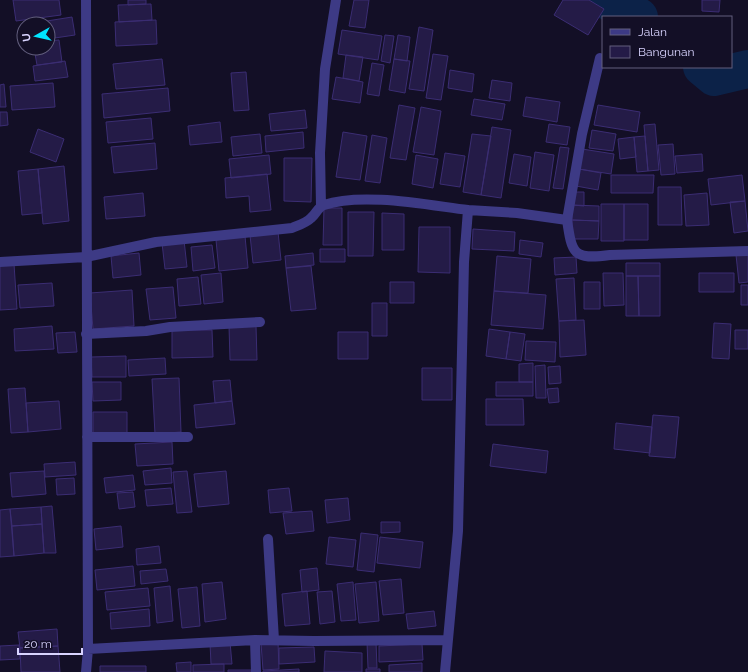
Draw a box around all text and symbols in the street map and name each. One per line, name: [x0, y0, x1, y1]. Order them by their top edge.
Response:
north arrow: [16, 16, 56, 56]
legend: [602, 16, 732, 68]
text: Jalan: [638, 25, 667, 39]
text: U: [20, 32, 34, 42]
text: Bangunan: [638, 45, 695, 59]
scale bar: [18, 630, 82, 656]
text: 20 m: [24, 637, 52, 651]

